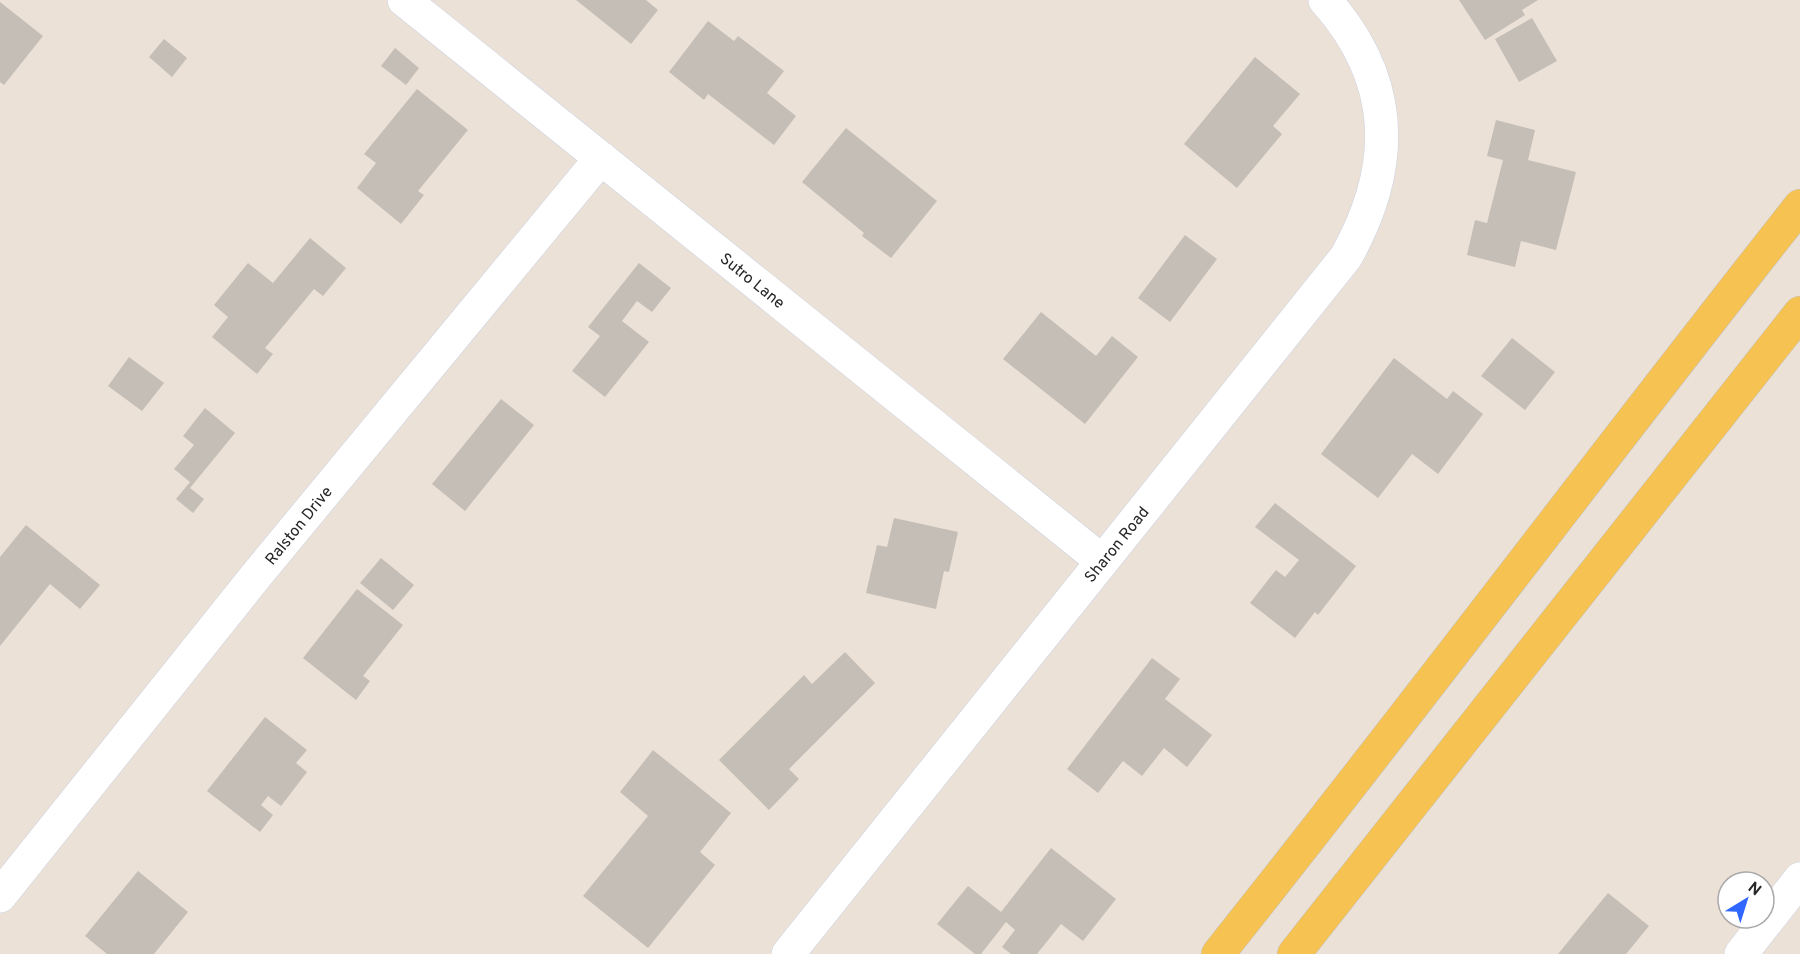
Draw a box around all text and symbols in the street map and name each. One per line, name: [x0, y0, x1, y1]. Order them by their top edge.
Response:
street label: Sutro Lane: [715, 249, 788, 314]
street label: Ralston Drive: [262, 483, 337, 570]
street label: Sharon Road: [1081, 503, 1154, 587]
north arrow: [1716, 870, 1776, 930]
text: N: [1743, 878, 1765, 901]

